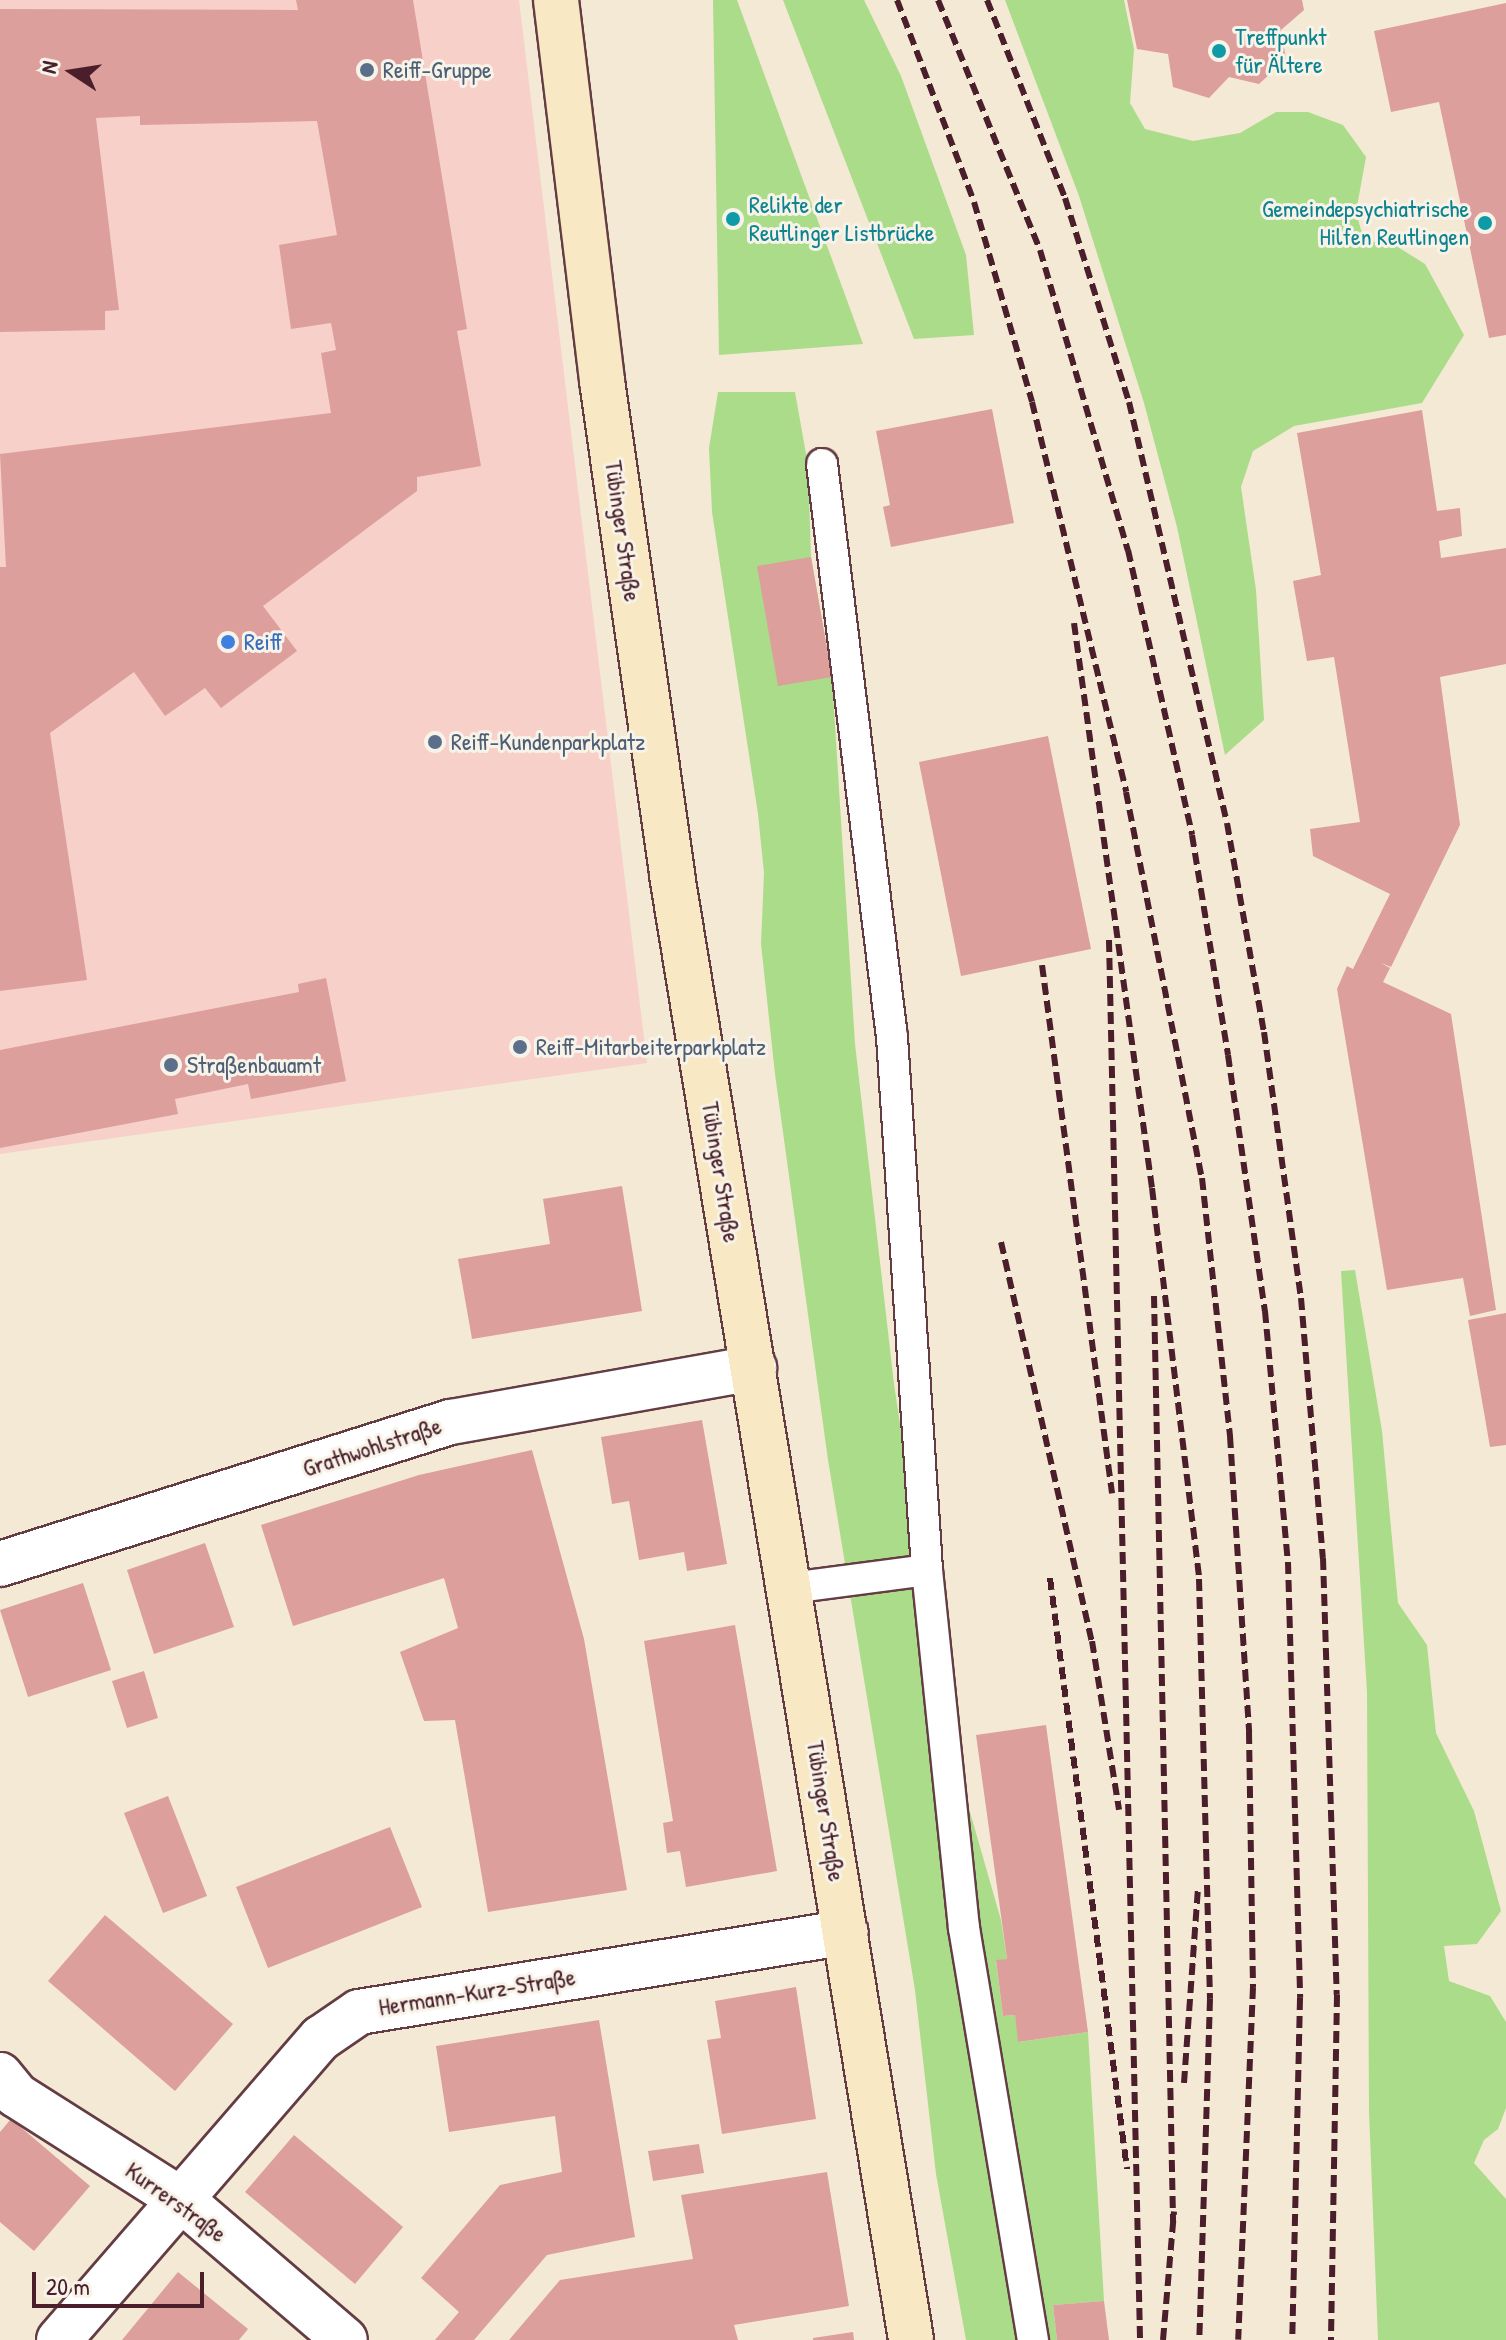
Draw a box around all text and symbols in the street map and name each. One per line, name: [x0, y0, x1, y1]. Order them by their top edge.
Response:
place label: Treffpunkt für Ältere: [1235, 23, 1327, 79]
north arrow: [32, 32, 112, 112]
marker: Treffpunkt für Ältere: [1210, 42, 1228, 60]
place label: Reiff-Gruppe: [383, 56, 492, 84]
text: N: [33, 58, 64, 76]
marker: Reiff-Gruppe: [358, 61, 376, 79]
place label: Relikte der Reutlinger Listbrücke: [749, 191, 934, 247]
place label: Gemeindepsychiatrische Hilfen Reutlingen: [1262, 195, 1469, 251]
marker: Relikte der Reutlinger Listbrücke: [724, 210, 742, 228]
marker: Gemeindepsychiatrische Hilfen Reutlingen: [1476, 214, 1494, 232]
street label: Tübinger Straße: [599, 459, 647, 603]
place label: Reiff: [244, 628, 282, 656]
marker: Reiff: [219, 633, 237, 651]
place label: Reiff-Kundenparkplatz: [451, 728, 645, 756]
marker: Reiff-Kundenparkplatz: [426, 733, 444, 751]
place label: Reiff-Mitarbeiterparkplatz: [536, 1033, 766, 1061]
marker: Reiff-Mitarbeiterparkplatz: [511, 1038, 529, 1056]
place label: Straßenbauamt: [187, 1051, 321, 1079]
marker: Straßenbauamt: [162, 1056, 180, 1074]
street label: Tübinger Straße: [696, 1100, 746, 1244]
street label: Grathwohlstraße: [299, 1411, 445, 1483]
street label: Tübinger Straße: [801, 1739, 851, 1883]
street label: Hermann-Kurz-Straße: [377, 1962, 577, 2022]
street label: Kurrerstraße: [120, 2156, 232, 2248]
scale bar: [36, 2256, 208, 2306]
text: 20 m: [46, 2270, 90, 2302]

